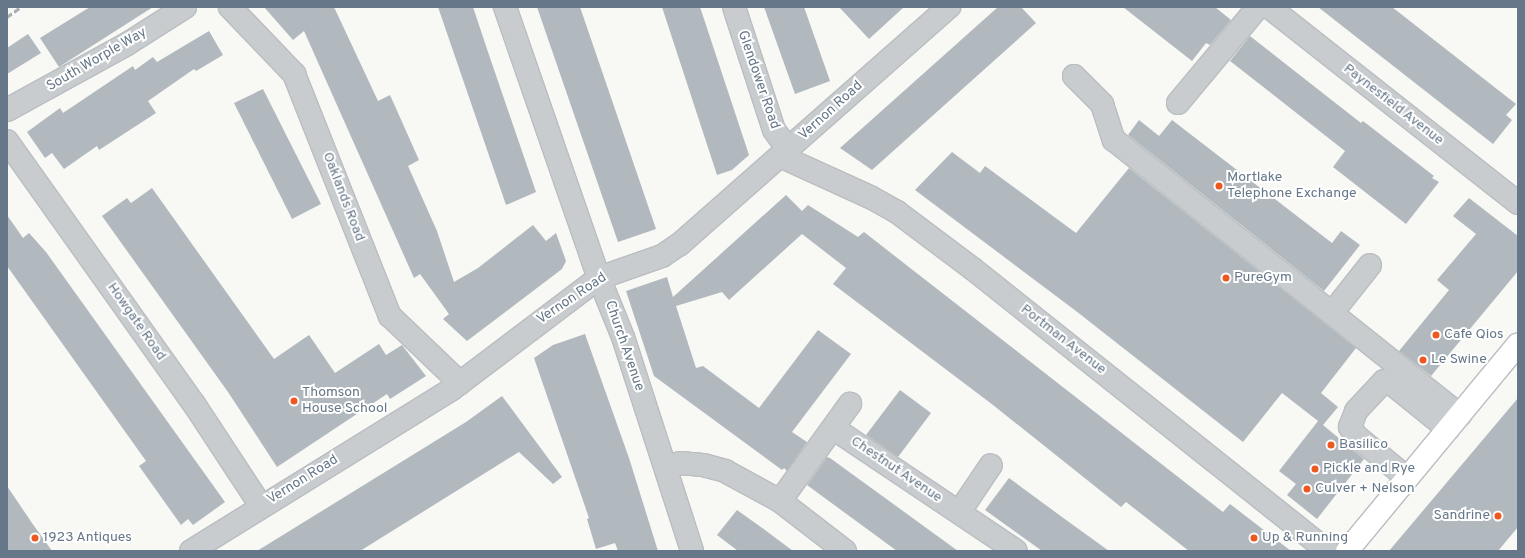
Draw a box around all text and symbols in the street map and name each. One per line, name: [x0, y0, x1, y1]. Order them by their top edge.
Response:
street label: South Worple Way: [44, 24, 150, 96]
street label: Glendower Road: [733, 28, 783, 132]
street label: Paynesfield Avenue: [1339, 61, 1447, 149]
street label: Vernon Road: [796, 78, 866, 144]
street label: Oaklands Road: [318, 150, 368, 244]
place label: Mortlake Telephone Exchange: [1227, 170, 1357, 202]
marker: Mortlake Telephone Exchange: [1214, 181, 1224, 191]
street label: Vernon Road: [534, 270, 610, 328]
place label: PureGym: [1234, 270, 1292, 286]
marker: PureGym: [1221, 273, 1231, 283]
street label: Howgate Road: [103, 280, 169, 364]
street label: Church Avenue: [601, 298, 647, 394]
street label: Portman Avenue: [1017, 301, 1109, 379]
place label: Cafe Qios: [1444, 327, 1504, 343]
marker: Cafe Qios: [1431, 330, 1441, 340]
place label: Le Swine: [1431, 352, 1487, 368]
marker: Le Swine: [1418, 355, 1428, 365]
place label: Thomson House School: [302, 385, 388, 418]
marker: Thomson House School: [289, 396, 299, 406]
street label: Chestnut Avenue: [847, 433, 945, 507]
place label: Basilico: [1339, 437, 1388, 453]
marker: Basilico: [1326, 440, 1336, 450]
street label: Vernon Road: [265, 452, 341, 508]
place label: Pickle and Rye: [1323, 461, 1415, 477]
marker: Pickle and Rye: [1310, 464, 1320, 474]
place label: Culver + Nelson: [1315, 481, 1415, 497]
marker: Culver + Nelson: [1302, 484, 1312, 494]
place label: Sandrine: [1434, 508, 1490, 524]
marker: Sandrine: [1493, 511, 1503, 521]
place label: 1923 Antiques: [43, 530, 132, 546]
place label: Up & Running: [1262, 530, 1348, 546]
marker: 1923 Antiques: [30, 533, 40, 543]
marker: Up & Running: [1249, 533, 1259, 543]

